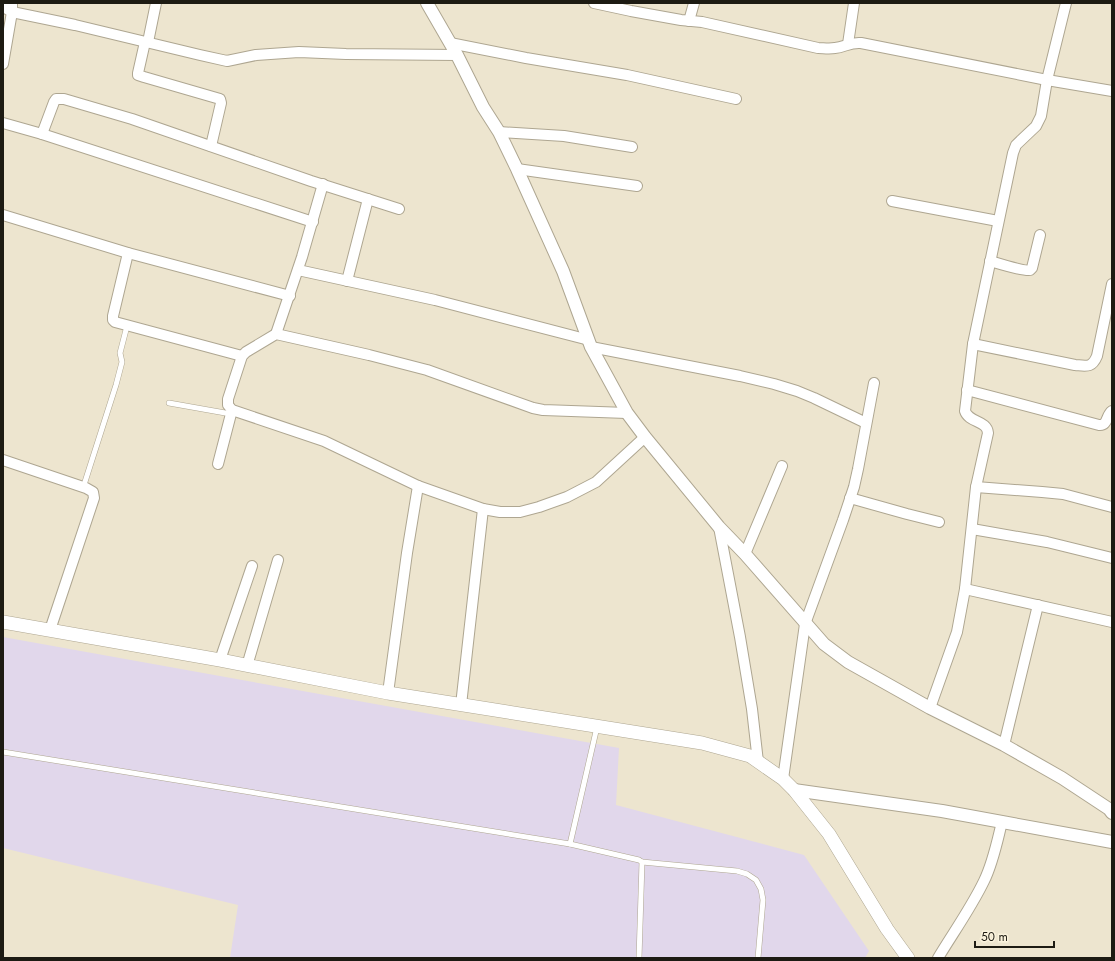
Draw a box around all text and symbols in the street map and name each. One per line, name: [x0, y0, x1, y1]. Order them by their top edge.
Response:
scale bar: [975, 923, 1054, 949]
text: 50 m: [981, 928, 1008, 946]

